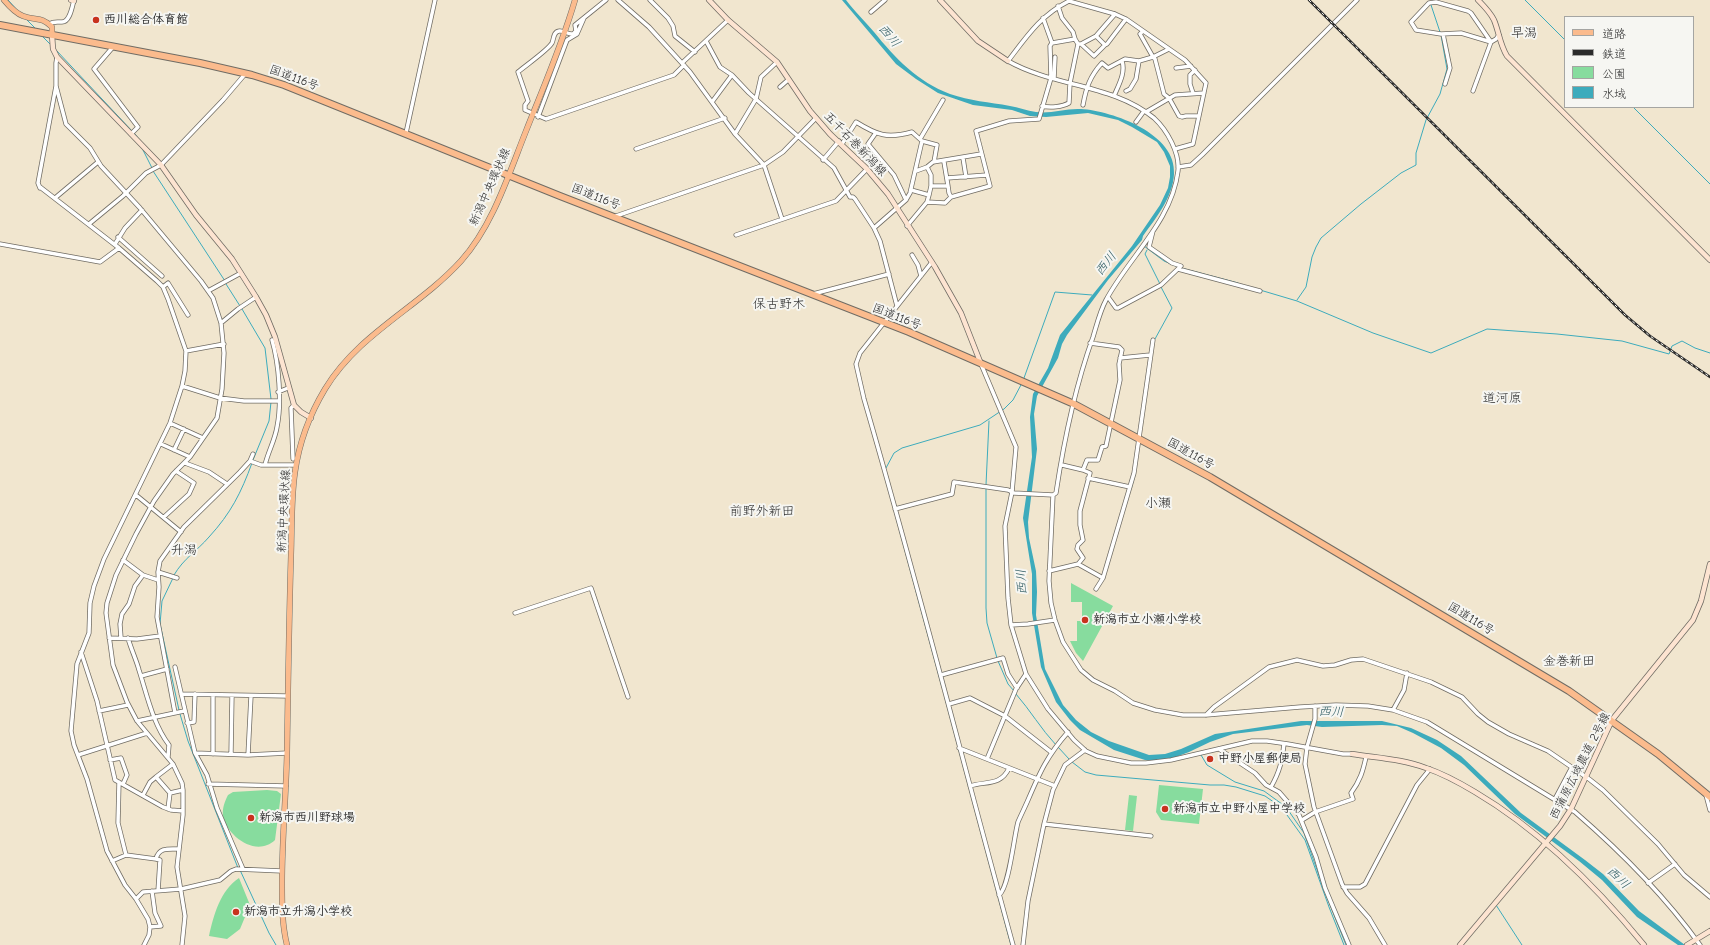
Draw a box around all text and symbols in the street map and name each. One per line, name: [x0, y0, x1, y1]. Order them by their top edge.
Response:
place label: 西川総合体育館: [104, 13, 188, 27]
marker: 西川総合体育館: [91, 15, 101, 25]
legend: [1564, 16, 1694, 108]
water label: 西川: [875, 21, 903, 51]
district label: 早潟: [1511, 25, 1537, 41]
text: 道路: [1602, 27, 1626, 41]
text: 鉄道: [1602, 47, 1626, 61]
street label: 国道116号: [267, 62, 321, 94]
text: 公園: [1602, 67, 1626, 81]
text: 水域: [1602, 87, 1626, 101]
street label: 五千石巻新潟線: [821, 109, 889, 179]
street label: 新潟中央環状線: [466, 146, 514, 228]
street label: 国道116号: [569, 181, 623, 213]
water label: 西川: [1092, 249, 1120, 279]
district label: 保古野木: [753, 296, 805, 312]
street label: 国道116号: [870, 301, 924, 333]
district label: 道河原: [1483, 390, 1521, 406]
street label: 国道116号: [1165, 435, 1217, 473]
street label: 新潟中央環状線: [275, 469, 293, 553]
district label: 小瀬: [1145, 495, 1171, 511]
district label: 前野外新田: [730, 503, 794, 519]
district label: 升潟: [171, 542, 197, 558]
water label: 西川: [1013, 568, 1031, 596]
street label: 国道116号: [1445, 599, 1497, 639]
place label: 新潟市立小瀬小学校: [1093, 613, 1201, 627]
marker: 新潟市立小瀬小学校: [1080, 615, 1090, 625]
district label: 金巻新田: [1543, 653, 1595, 669]
water label: 西川: [1318, 704, 1344, 720]
street label: 西蒲原広域農道 2号線: [1547, 710, 1613, 822]
place label: 中野小屋郵便局: [1218, 752, 1302, 766]
marker: 中野小屋郵便局: [1205, 754, 1215, 764]
place label: 新潟市立中野小屋中学校: [1173, 802, 1305, 816]
marker: 新潟市立中野小屋中学校: [1160, 804, 1170, 814]
place label: 新潟市西川野球場: [259, 811, 355, 825]
marker: 新潟市西川野球場: [246, 813, 256, 823]
water label: 西川: [1603, 863, 1633, 893]
place label: 新潟市立升潟小学校: [244, 905, 352, 919]
marker: 新潟市立升潟小学校: [231, 907, 241, 917]

